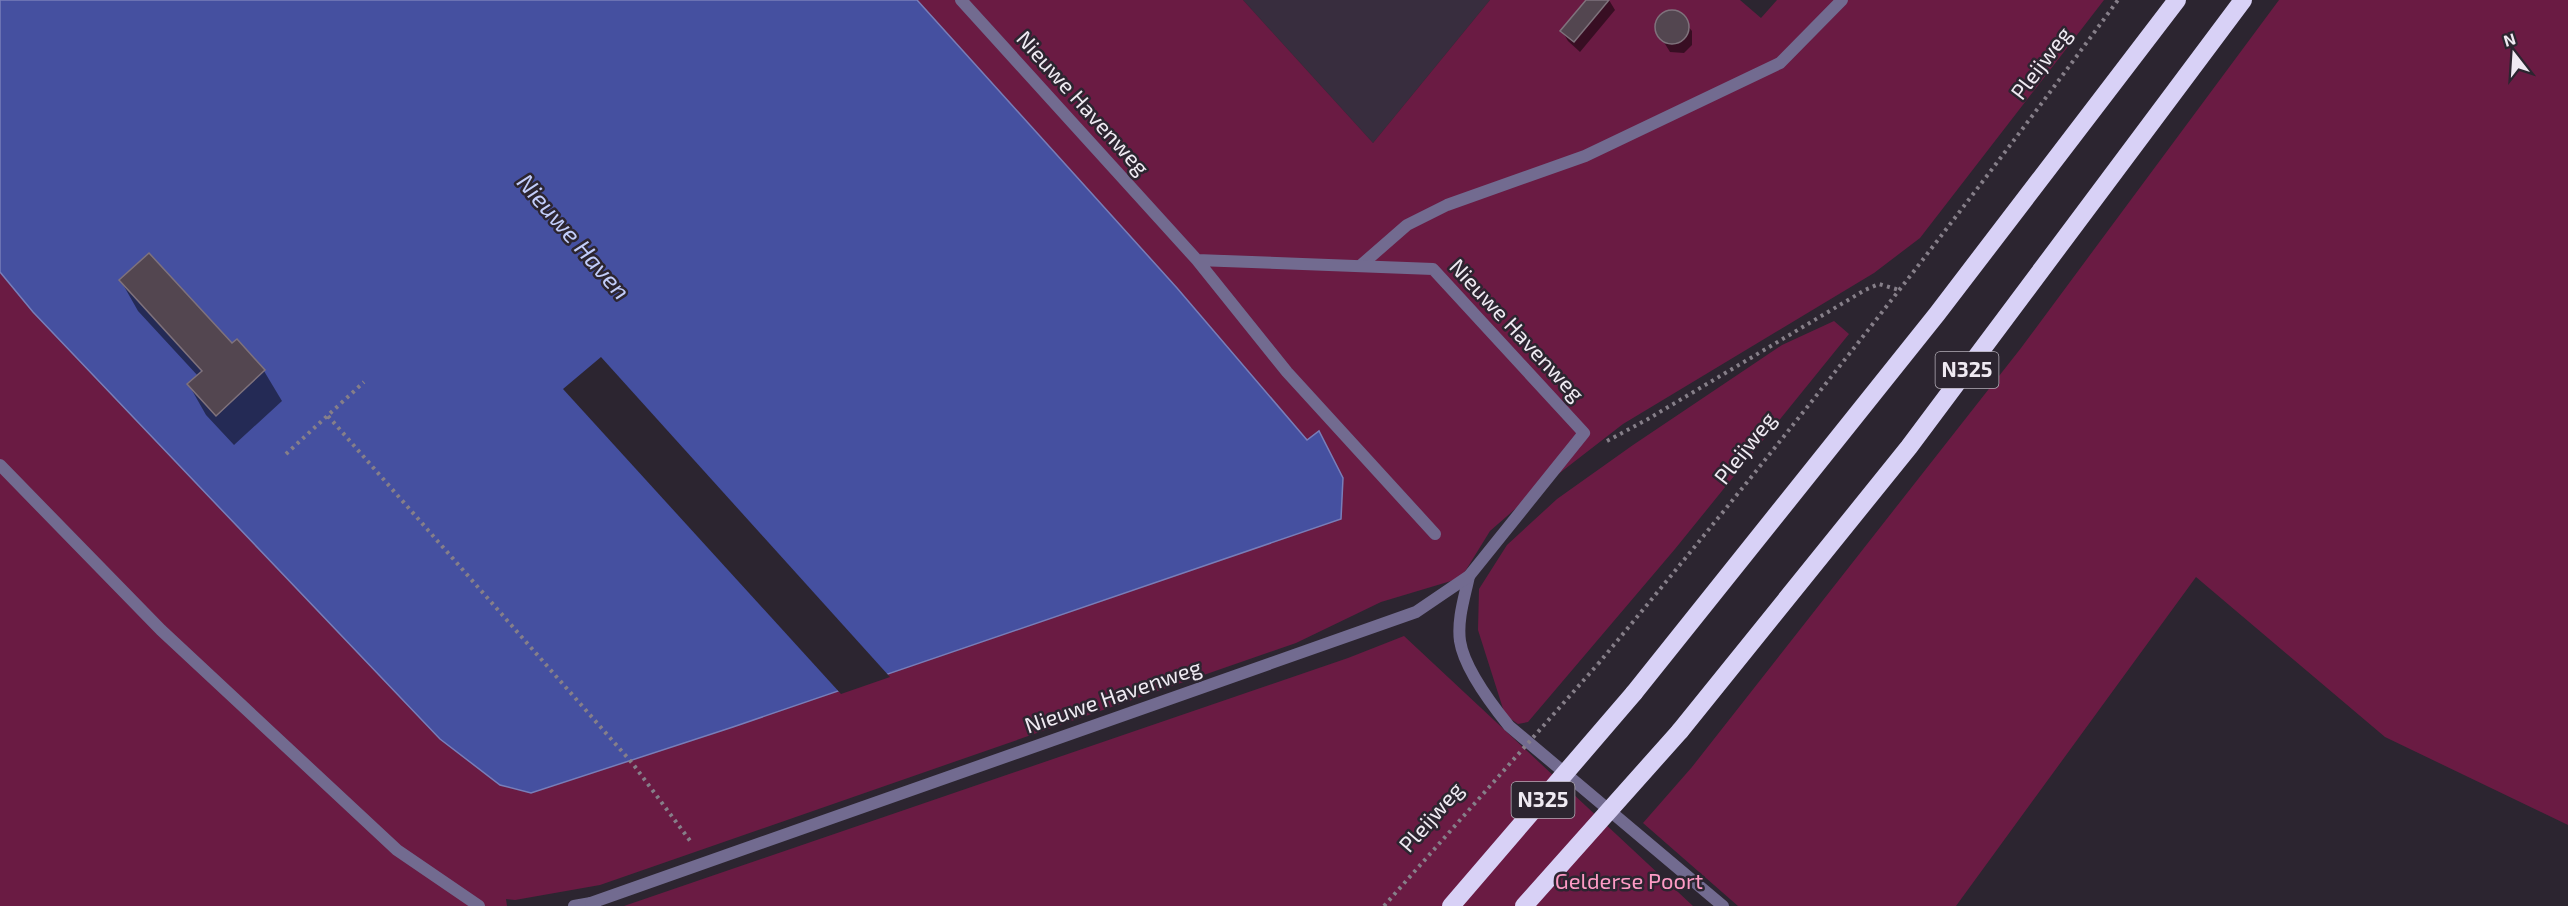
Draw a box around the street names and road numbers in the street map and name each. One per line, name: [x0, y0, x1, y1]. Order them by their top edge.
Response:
street label: Pleijweg: [2004, 21, 2077, 105]
street label: Nieuwe Havenweg: [1012, 25, 1155, 180]
street label: Nieuwe Havenweg: [1445, 253, 1590, 406]
road number: N325: [1936, 352, 1998, 388]
street label: Pleijweg: [1708, 406, 1781, 489]
street label: Nieuwe Havenweg: [1021, 653, 1204, 737]
street label: Pleijweg: [1393, 776, 1469, 857]
road number: N325: [1512, 782, 1574, 818]

